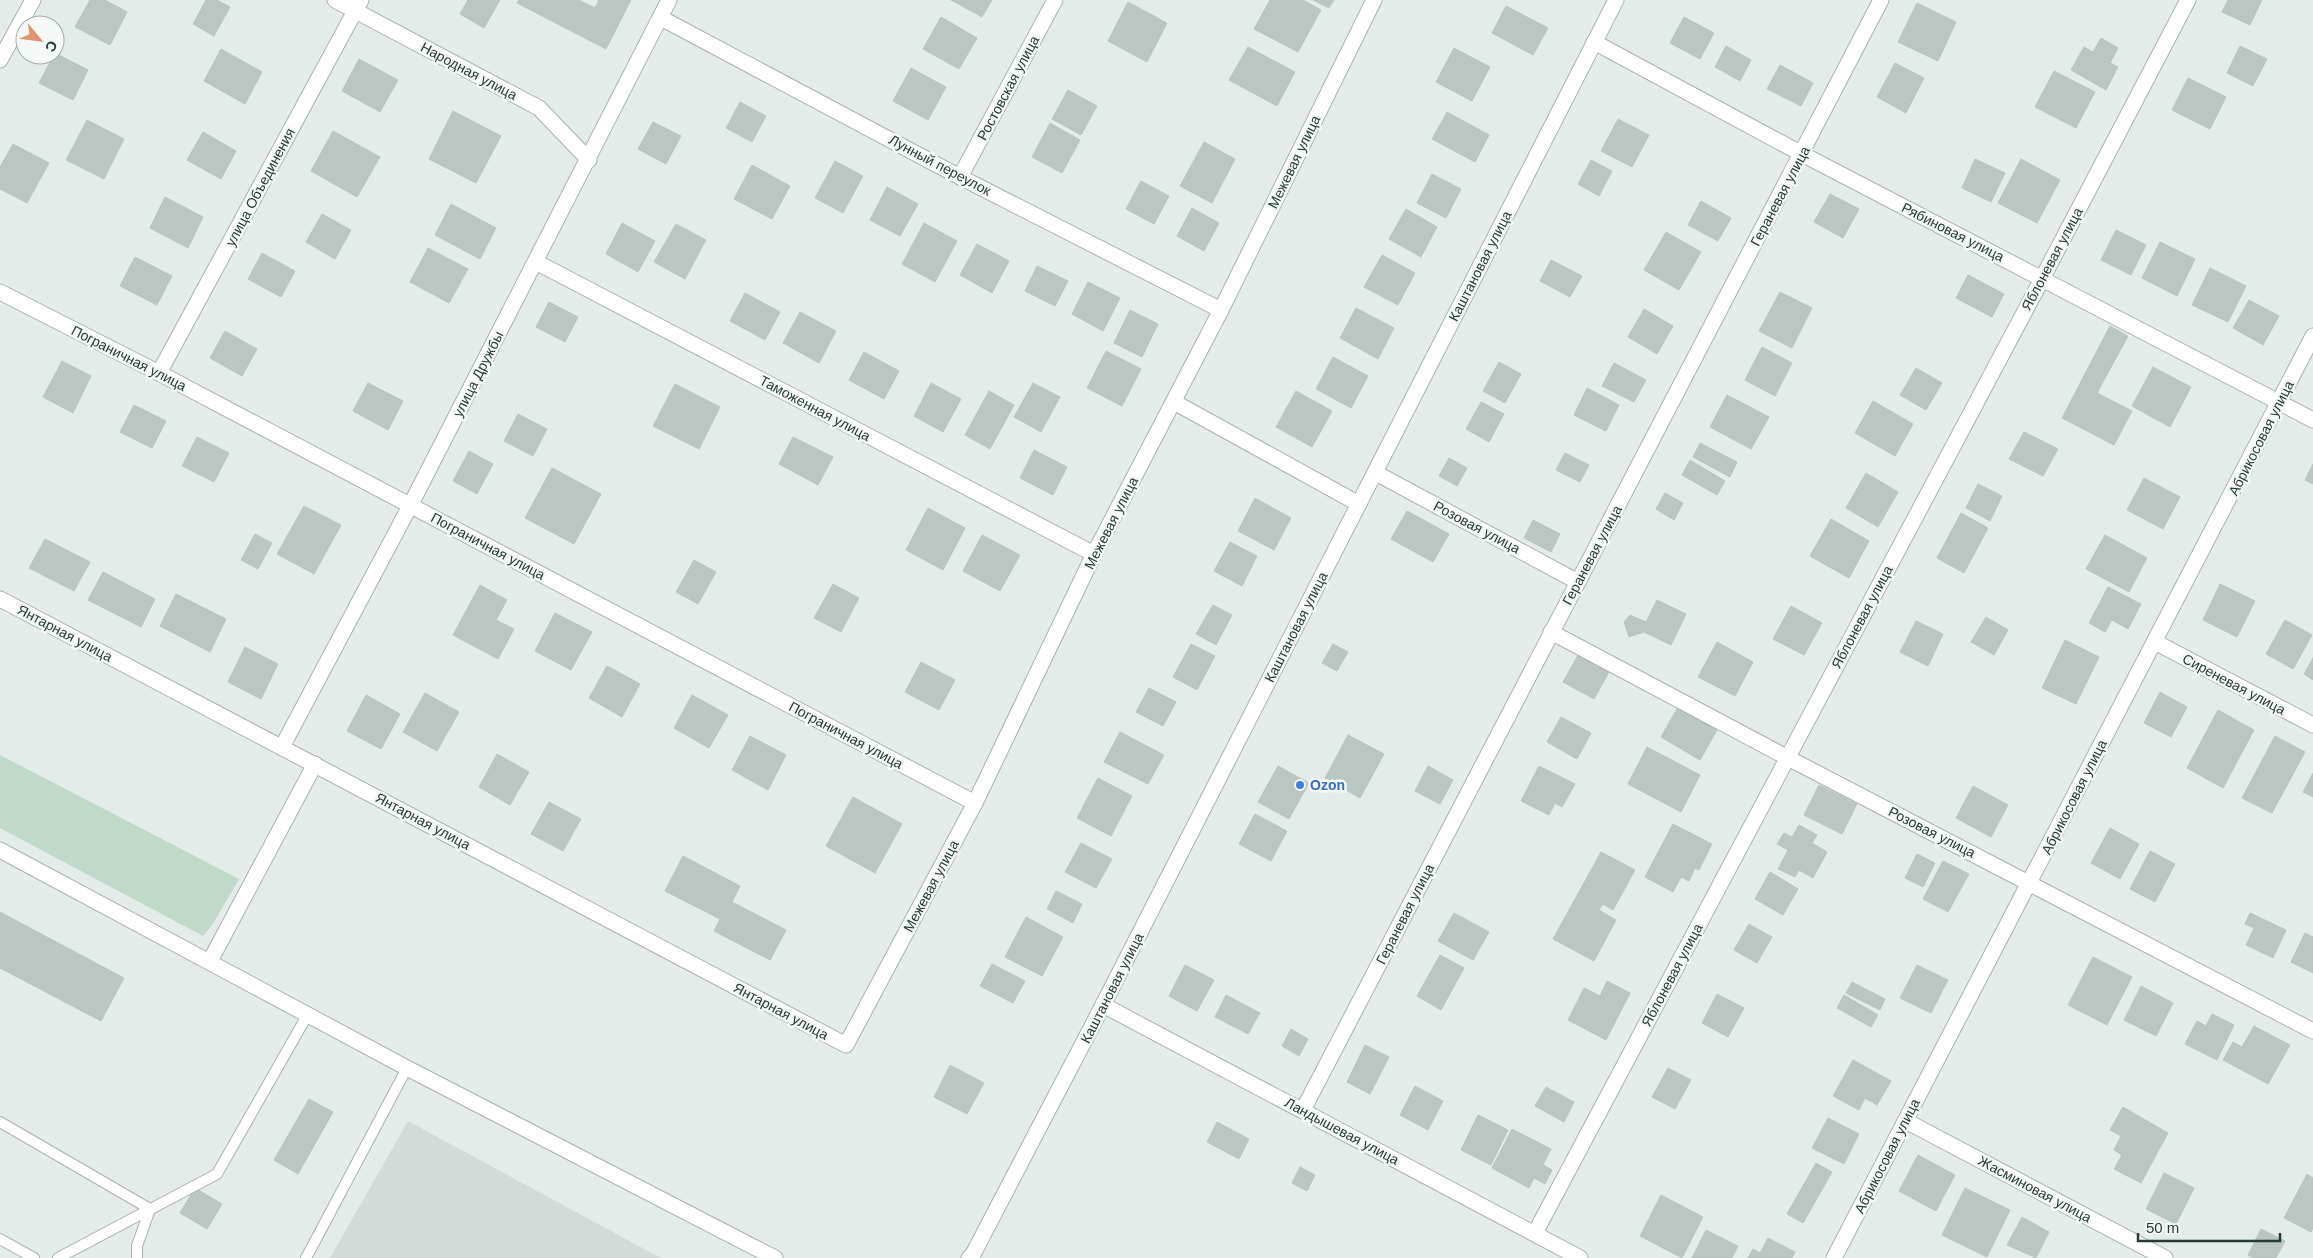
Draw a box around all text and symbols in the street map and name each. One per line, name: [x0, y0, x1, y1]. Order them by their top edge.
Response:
north arrow: [15, 15, 65, 65]
street label: Ростовская улица: [974, 33, 1042, 143]
text: С: [42, 38, 61, 55]
street label: Народная улица: [418, 39, 520, 103]
street label: Межевая улица: [1265, 113, 1324, 211]
street label: улица Объединения: [222, 125, 298, 249]
street label: Лунный переулок: [886, 131, 995, 199]
street label: Гераневая улица: [1747, 143, 1813, 249]
street label: Рябиновая улица: [1899, 199, 2007, 265]
street label: Яблоневая улица: [2018, 205, 2086, 313]
street label: Каштановая улица: [1445, 208, 1515, 324]
street label: Пограничная улица: [69, 322, 189, 394]
street label: улица Дружбы: [449, 328, 507, 420]
street label: Таможенная улица: [757, 372, 873, 444]
street label: Абрикосовая улица: [2225, 378, 2297, 498]
street label: Межевая улица: [1081, 474, 1141, 572]
street label: Розовая улица: [1431, 498, 1523, 557]
street label: Гераневая улица: [1559, 502, 1625, 608]
street label: Пограничная улица: [428, 509, 548, 583]
street label: Яблоневая улица: [1828, 563, 1896, 671]
street label: Каштановая улица: [1261, 569, 1331, 685]
street label: Янтарная улица: [15, 601, 115, 665]
street label: Сиреневая улица: [2180, 650, 2288, 718]
street label: Пограничная улица: [786, 698, 906, 772]
street label: Абрикосовая улица: [2038, 737, 2110, 857]
place label: Ozon: [1310, 777, 1345, 793]
marker: Ozon: [1294, 779, 1306, 791]
street label: Янтарная улица: [373, 789, 473, 853]
street label: Розовая улица: [1886, 803, 1978, 861]
street label: Межевая улица: [900, 837, 962, 935]
street label: Гераневая улица: [1373, 861, 1437, 967]
street label: Яблоневая улица: [1638, 921, 1706, 1029]
street label: Каштановая улица: [1077, 930, 1147, 1046]
street label: Янтарная улица: [731, 979, 831, 1043]
street label: Ландышевая улица: [1282, 1094, 1402, 1168]
street label: Абрикосовая улица: [1851, 1096, 1923, 1216]
street label: Жасминовая улица: [1976, 1152, 2095, 1226]
scale bar: [2138, 1210, 2280, 1242]
text: 50 m: [2146, 1219, 2179, 1236]

